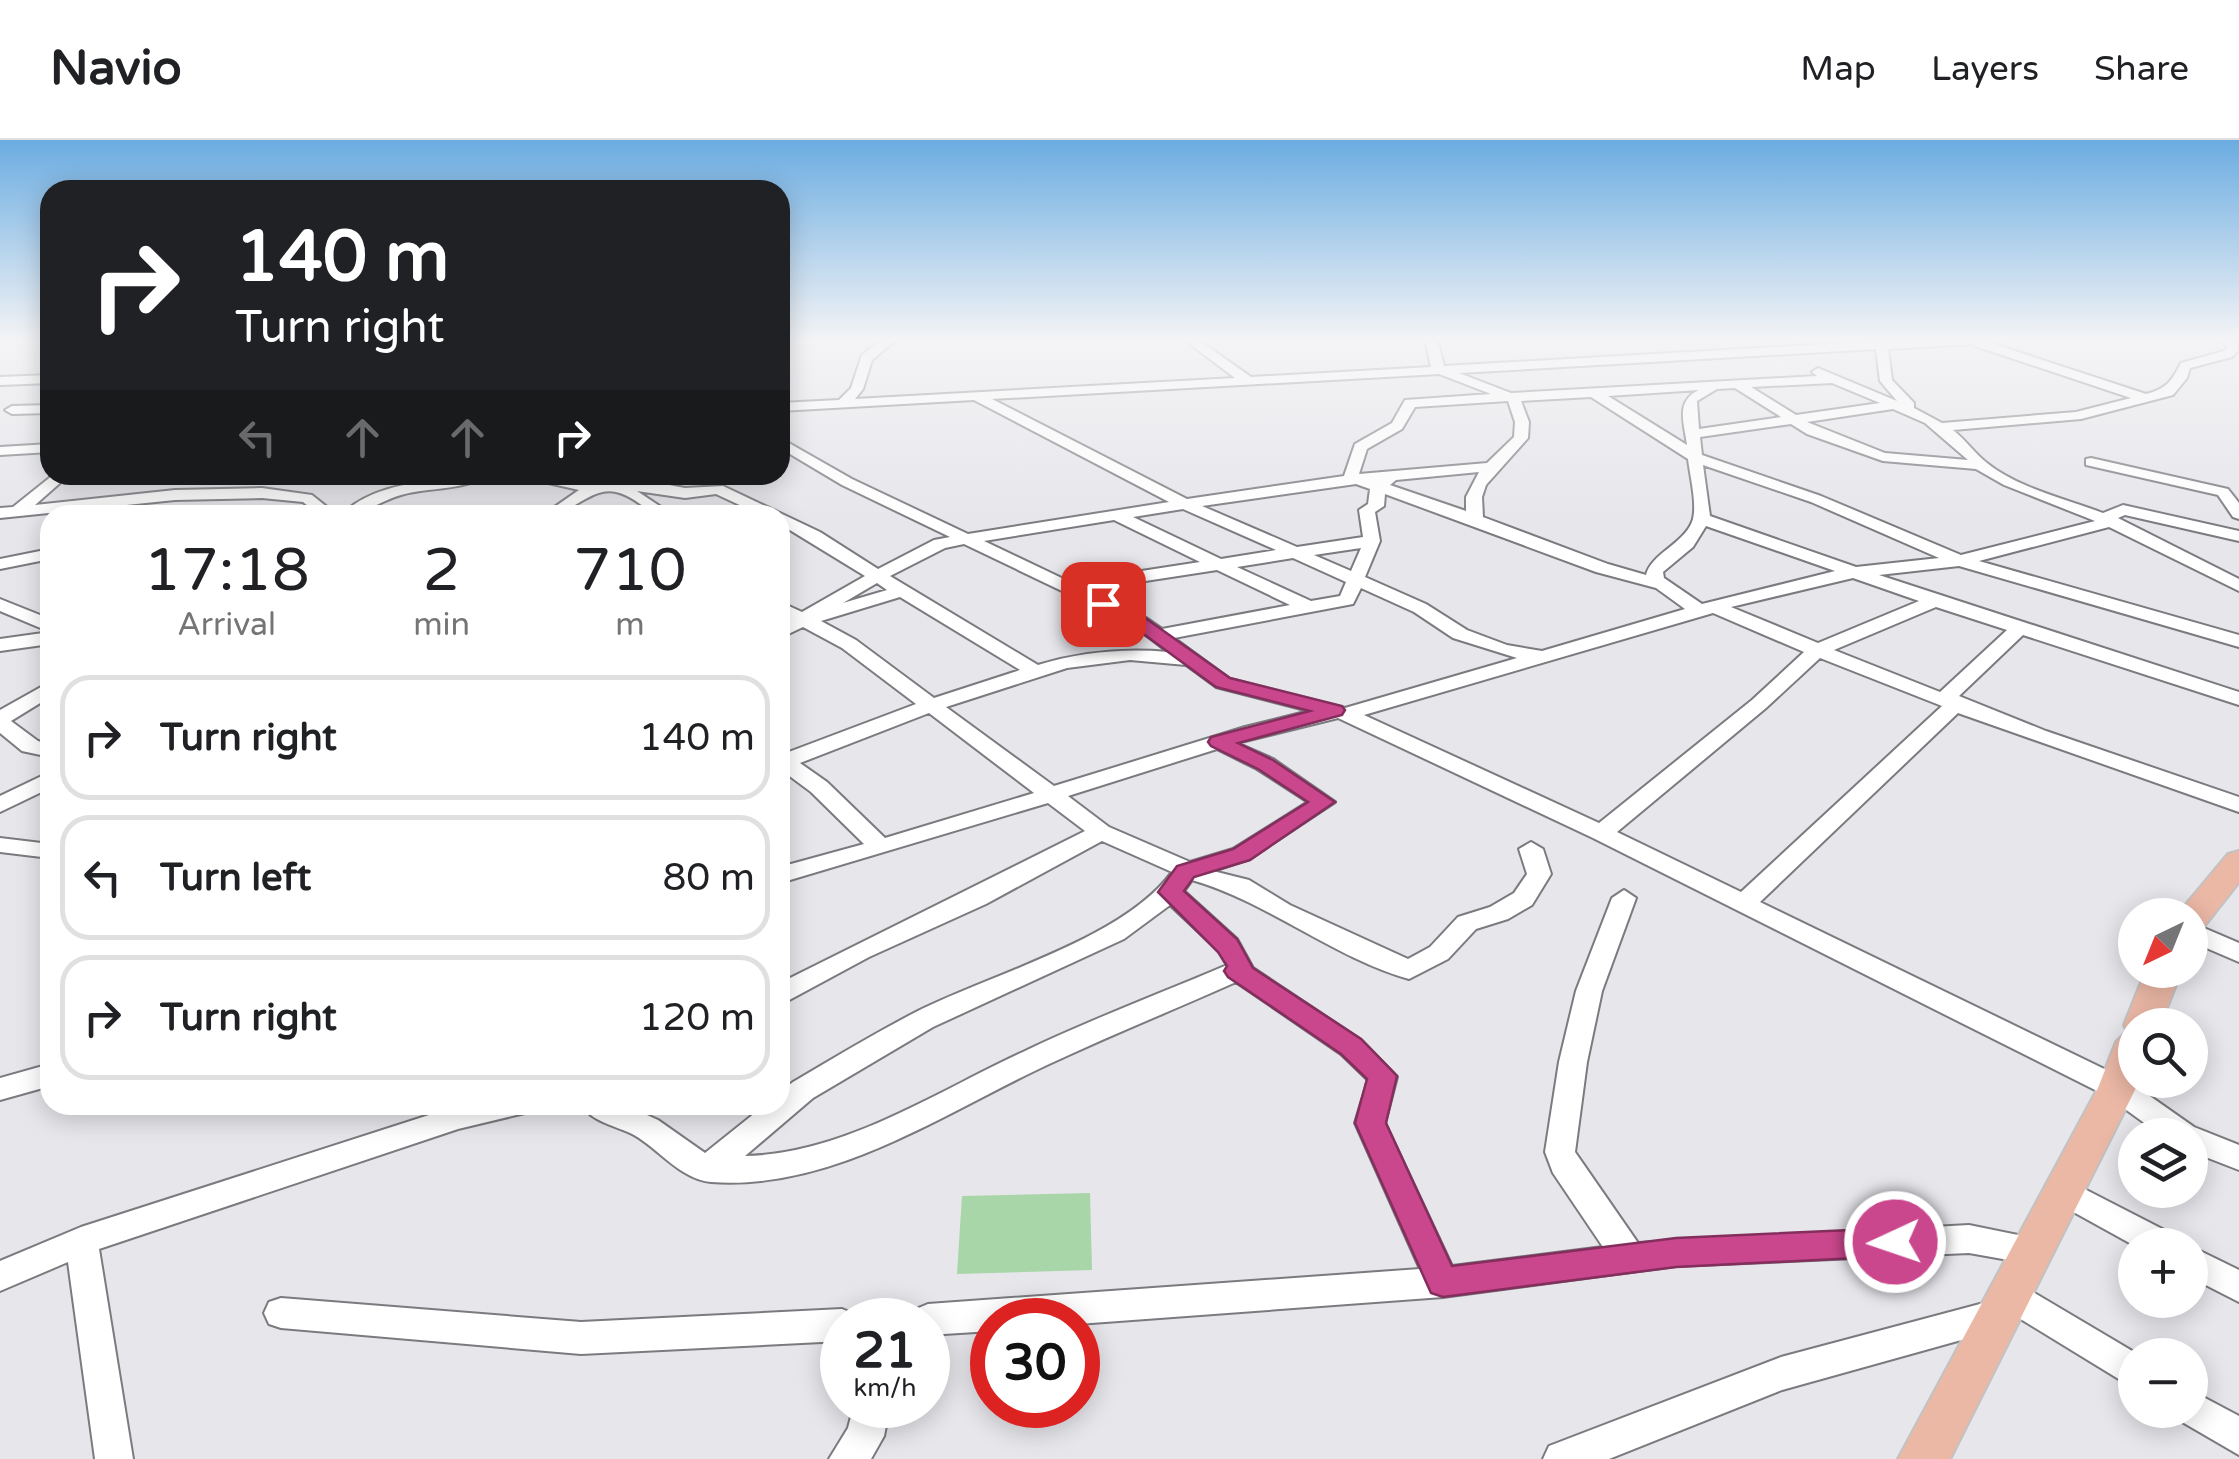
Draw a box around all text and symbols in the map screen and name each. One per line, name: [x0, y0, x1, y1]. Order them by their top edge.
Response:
text: Navio: [50, 40, 182, 98]
text: Map: [1800, 48, 1876, 90]
text: Layers: [1931, 48, 2039, 90]
text: Share: [2094, 48, 2189, 90]
text: 140 m: [235, 216, 449, 300]
icon: right: [70, 220, 200, 350]
text: Turn right: [235, 301, 444, 355]
icon: left: [230, 410, 285, 465]
icon: ahead: [335, 410, 390, 465]
icon: ahead: [440, 410, 495, 465]
icon: right: [545, 410, 600, 465]
text: 17:18: [143, 535, 310, 607]
text: 2: [423, 535, 460, 607]
text: 710: [573, 535, 687, 607]
pin: [1061, 562, 1146, 647]
icon: arrive: [1076, 577, 1131, 632]
text: Arrival: [177, 606, 276, 644]
text: min: [413, 606, 470, 644]
text: m: [615, 606, 645, 644]
icon: right: [75, 710, 130, 765]
text: Turn right: [160, 715, 337, 761]
text: 140 m: [639, 715, 755, 761]
icon: left: [75, 850, 130, 905]
text: Turn left: [160, 855, 311, 901]
text: 80 m: [663, 855, 755, 901]
north arrow: [2118, 898, 2208, 988]
map controls: [2118, 898, 2208, 1428]
icon: right: [75, 990, 130, 1045]
text: Turn right: [160, 995, 337, 1041]
text: 120 m: [639, 995, 755, 1041]
button: search: [2118, 1008, 2208, 1098]
button: layers: [2118, 1118, 2208, 1208]
position arrow: [1843, 1190, 1947, 1294]
button: +: [2118, 1228, 2208, 1318]
speed limit sign: 30: [970, 1298, 1100, 1428]
text: 21: [854, 1321, 916, 1381]
button: −: [2118, 1338, 2208, 1428]
text: km/h: [854, 1373, 916, 1403]

